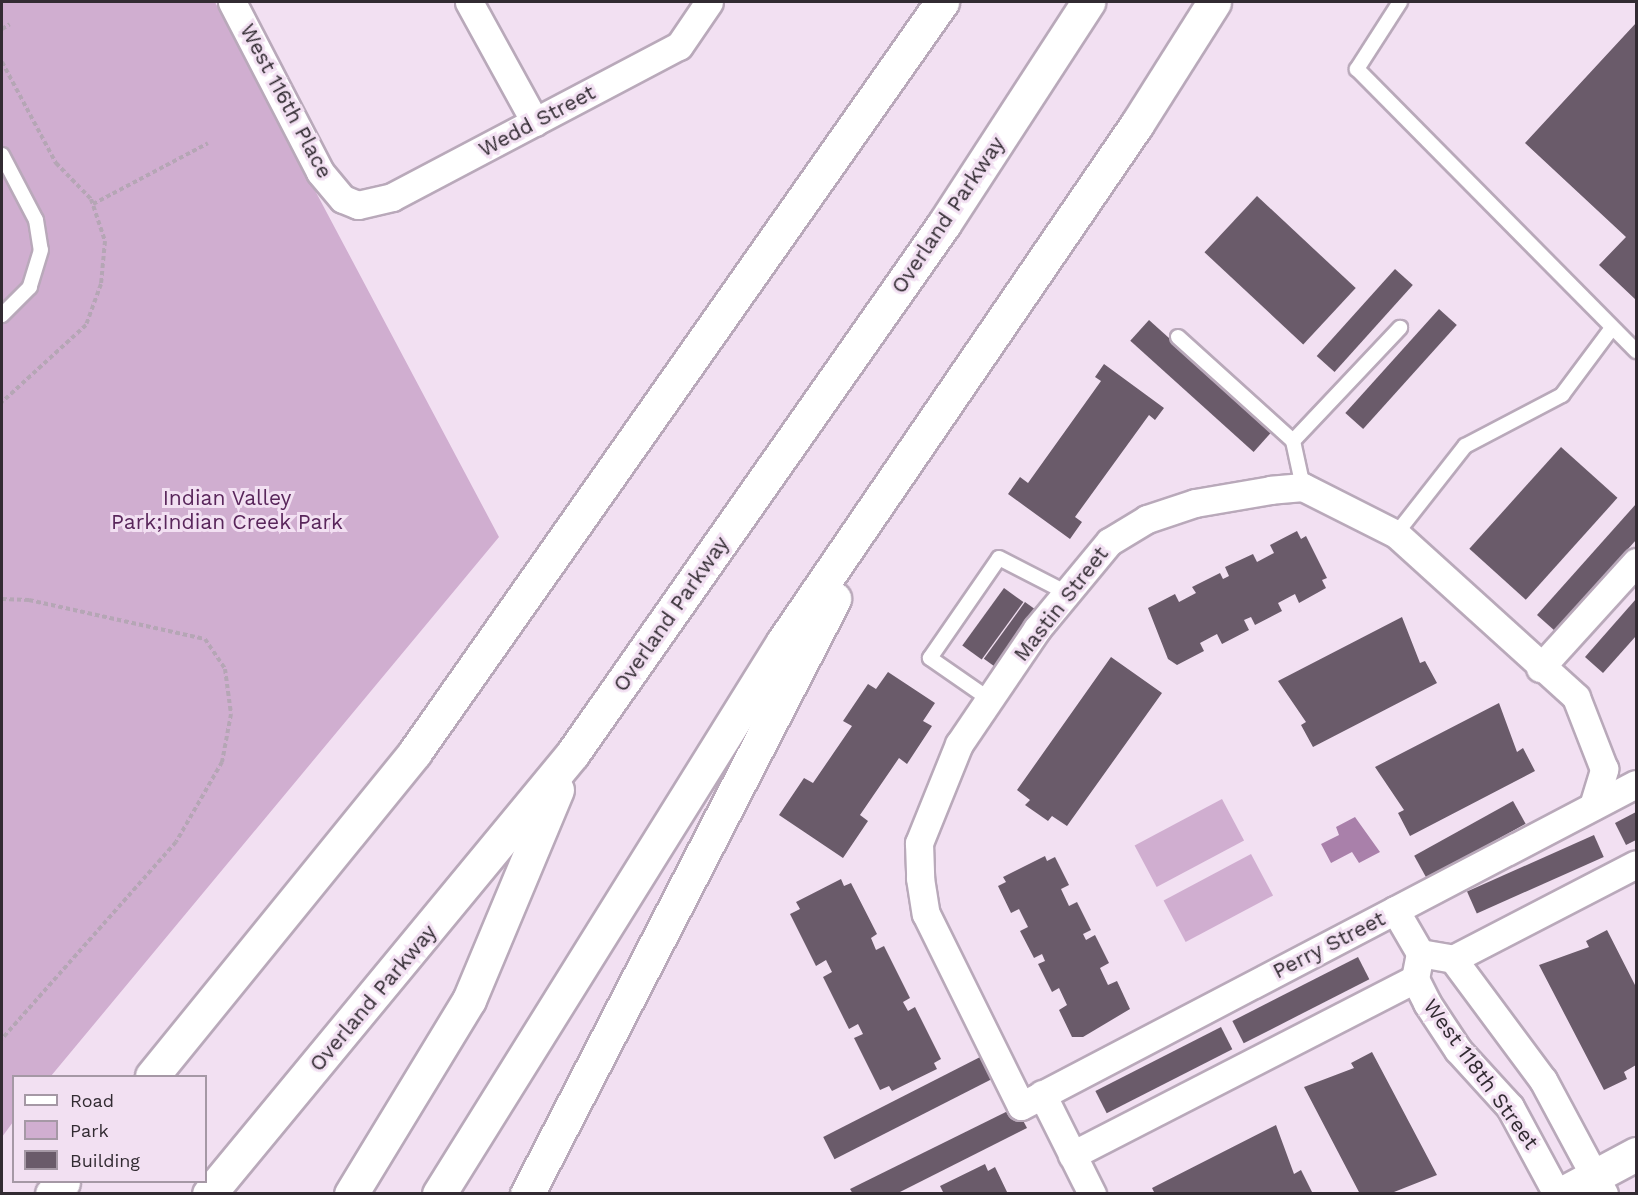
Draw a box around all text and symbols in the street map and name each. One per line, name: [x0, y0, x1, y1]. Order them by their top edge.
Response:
street label: West 116th Place: [235, 19, 337, 183]
street label: Wedd Street: [474, 80, 600, 162]
street label: Overland Parkway: [886, 132, 1010, 298]
park label: Indian Valley Park;Indian Creek Park: [111, 485, 343, 535]
street label: Overland Parkway: [608, 532, 734, 696]
street label: Mastin Street: [1008, 542, 1114, 666]
street label: Perry Street: [1268, 906, 1390, 984]
street label: Overland Parkway: [304, 920, 442, 1076]
street label: West 118th Street: [1418, 994, 1544, 1154]
legend: [12, 1075, 207, 1183]
text: Road: [70, 1090, 114, 1111]
text: Park: [70, 1120, 109, 1141]
text: Building: [70, 1150, 140, 1171]

